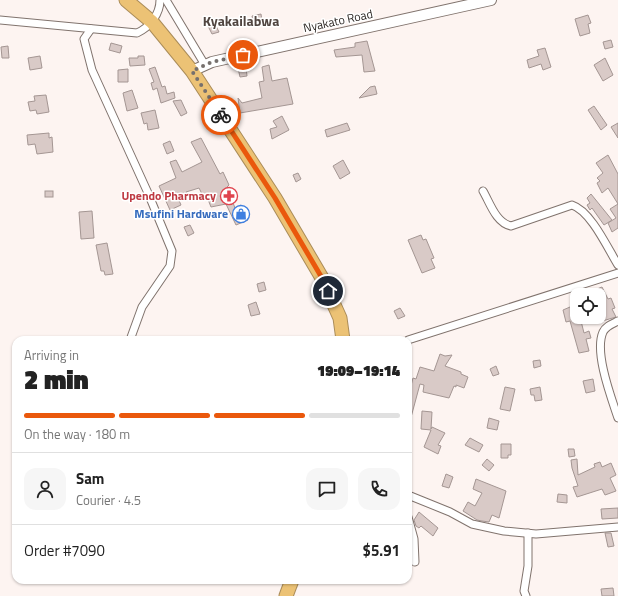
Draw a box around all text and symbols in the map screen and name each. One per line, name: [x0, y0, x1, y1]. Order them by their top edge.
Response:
street label: Nyakato Road: [301, 4, 374, 37]
district label: Kyakailabwa: [203, 10, 279, 31]
pin: [226, 38, 260, 72]
icon: bag: [232, 44, 254, 66]
courier: [201, 95, 241, 135]
icon: bike: [210, 104, 232, 126]
place label: Upendo Pharmacy: [121, 186, 216, 205]
pharmacy icon: Upendo Pharmacy: [219, 186, 239, 206]
place label: Msufini Hardware: [134, 204, 228, 223]
shop icon: Msufini Hardware: [231, 204, 251, 224]
pin: [311, 274, 345, 308]
icon: home: [317, 280, 339, 302]
map controls: [570, 288, 606, 324]
button: locate: [570, 288, 606, 324]
text: Arriving in: [24, 345, 79, 365]
text: 19:09–19:14: [317, 359, 400, 382]
text: 2 min: [24, 360, 89, 399]
text: On the way · 180 m: [24, 424, 130, 444]
text: Sam: [76, 467, 104, 490]
button: person: [24, 468, 66, 510]
button: chat: [306, 468, 348, 510]
button: phone: [358, 468, 400, 510]
text: Courier · 4.5: [76, 490, 141, 510]
text: Order #7090: [24, 539, 105, 562]
text: $5.91: [363, 539, 400, 562]

